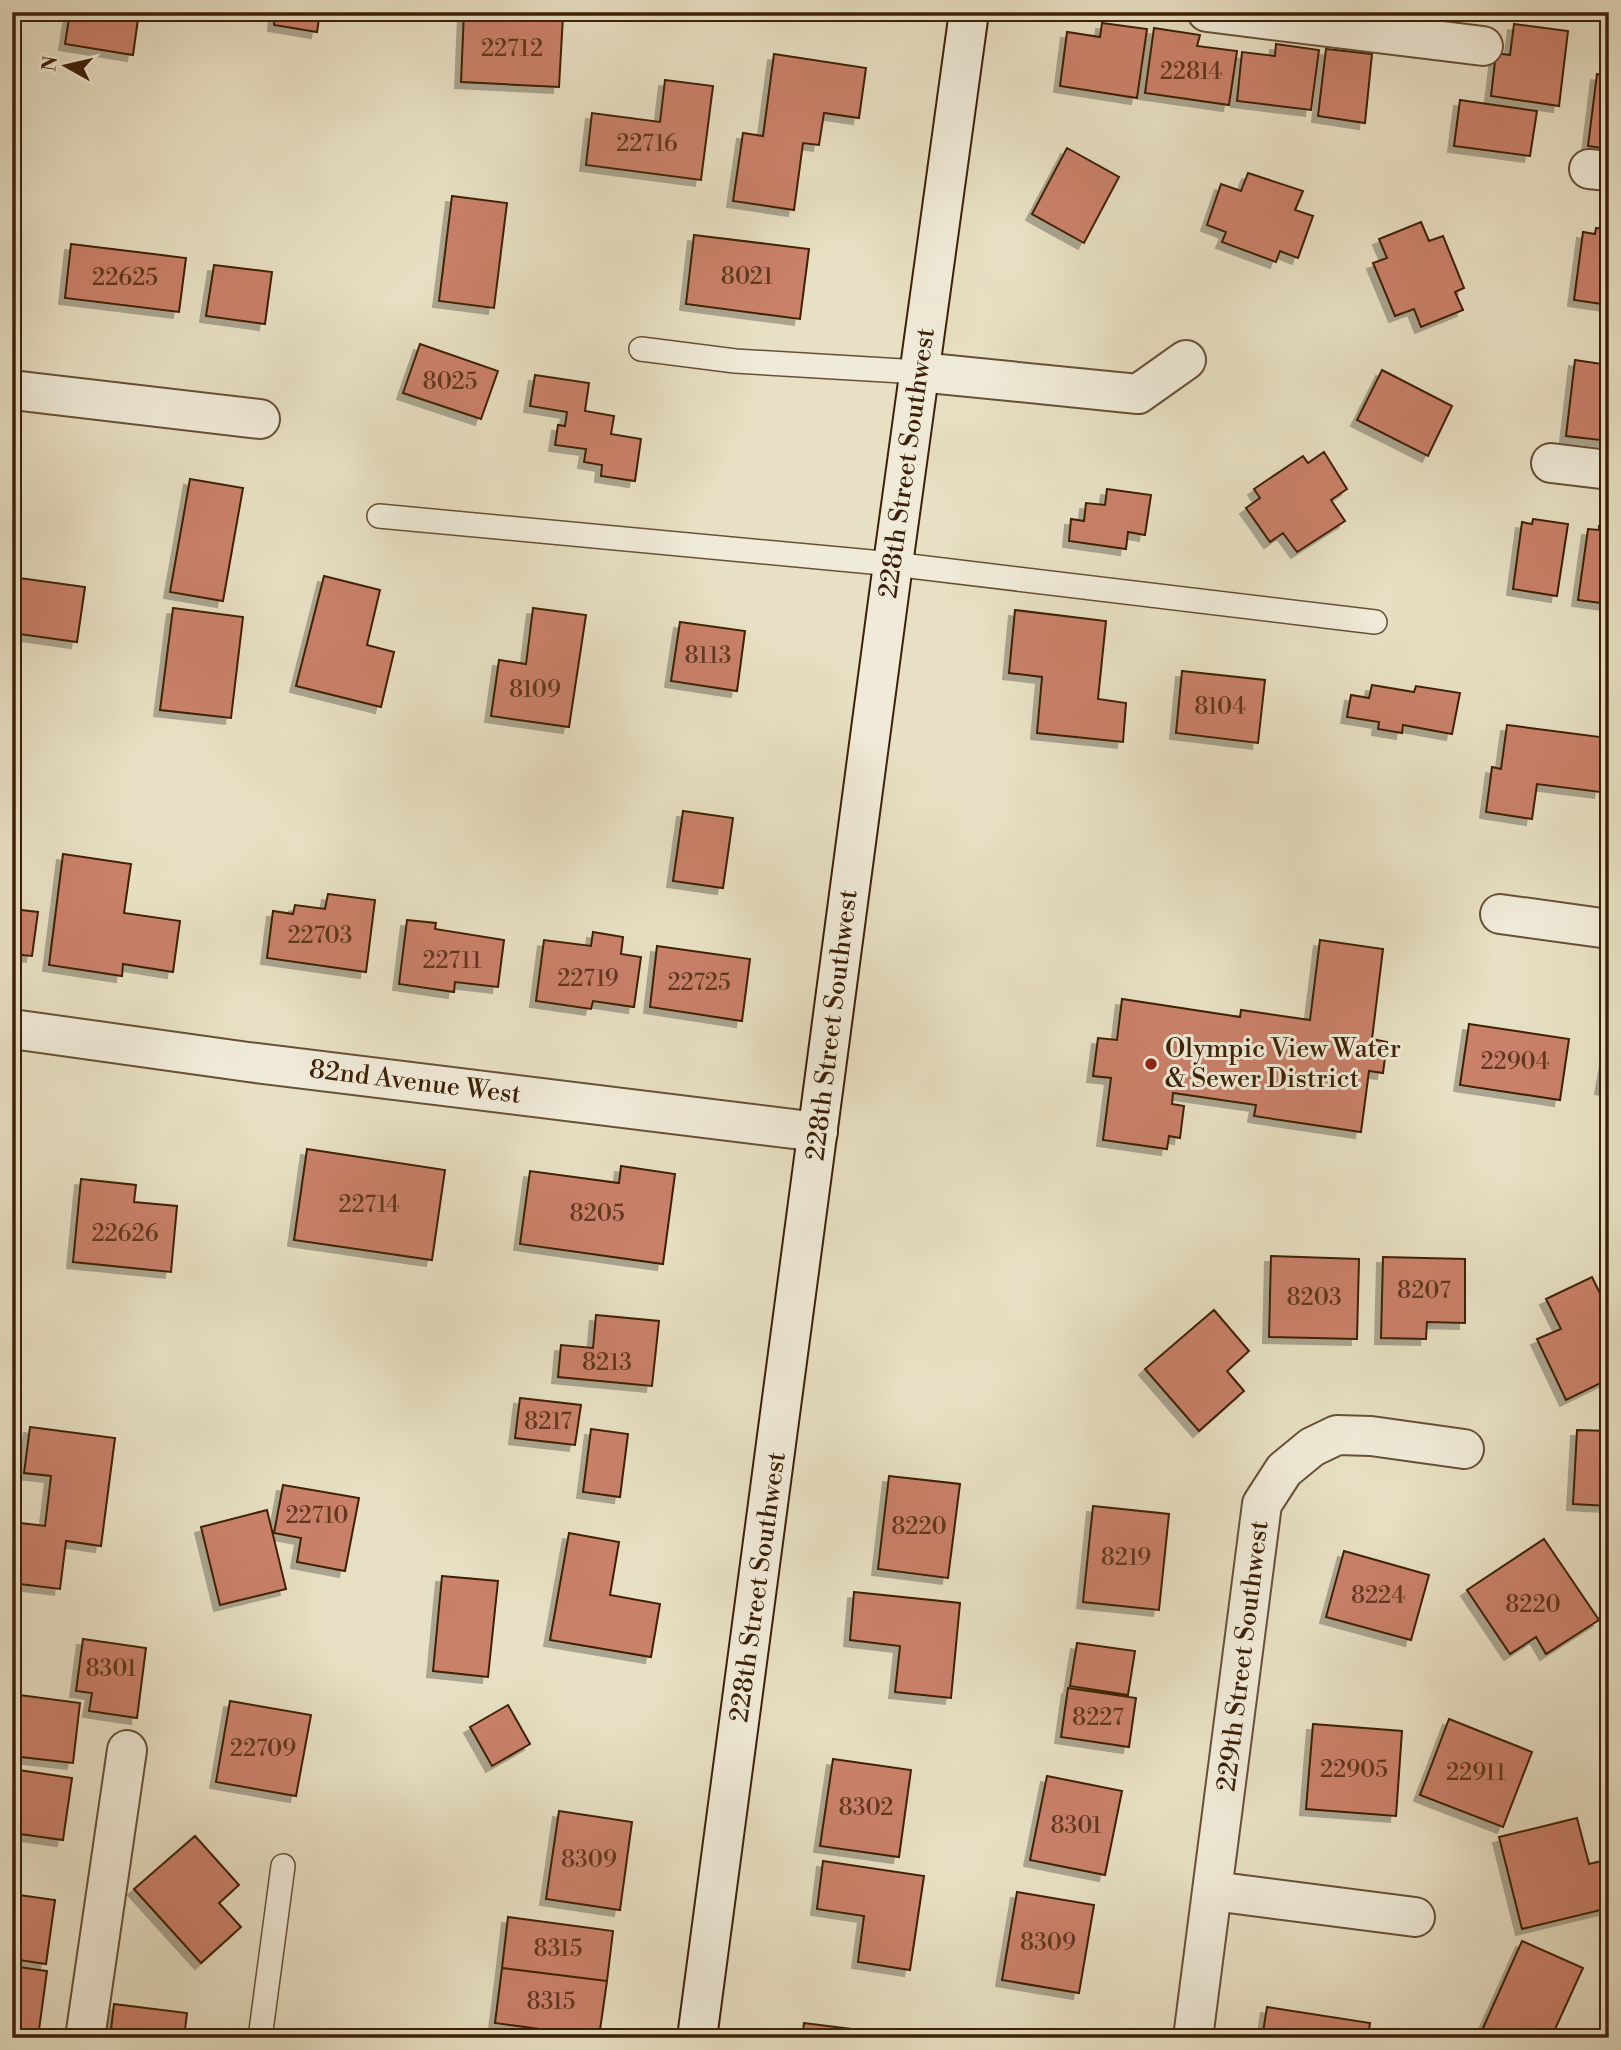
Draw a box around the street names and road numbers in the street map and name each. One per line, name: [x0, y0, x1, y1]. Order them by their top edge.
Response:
street label: 228th Street Southwest: [872, 326, 942, 600]
street label: 228th Street Southwest: [799, 888, 865, 1162]
street label: 82nd Avenue West: [307, 1053, 523, 1111]
street label: 228th Street Southwest: [723, 1450, 793, 1724]
street label: 229th Street Southwest: [1211, 1519, 1275, 1793]

